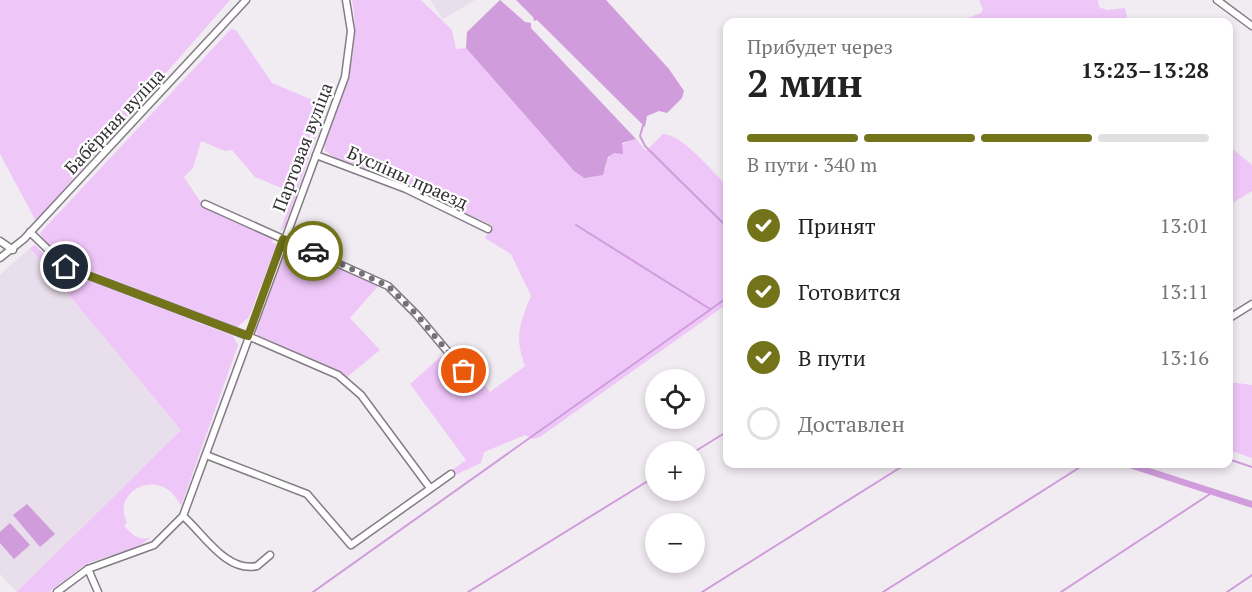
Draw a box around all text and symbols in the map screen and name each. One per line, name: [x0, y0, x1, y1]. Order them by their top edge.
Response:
text: Прибудет через: [747, 33, 893, 60]
text: 13:23–13:28: [1081, 55, 1209, 84]
text: 2 мин: [747, 56, 863, 108]
street label: Бабёрная вуліца: [59, 63, 169, 179]
street label: Партовая вуліца: [266, 79, 338, 215]
street label: Бусліны праезд: [344, 140, 472, 214]
text: В пути · 340 m: [747, 151, 877, 178]
icon: check: [747, 209, 780, 242]
text: Принят: [798, 211, 876, 240]
text: 13:01: [1160, 212, 1209, 239]
courier: [283, 221, 343, 281]
icon: car: [297, 235, 330, 268]
pin: [40, 241, 91, 292]
icon: home: [49, 250, 82, 283]
icon: check: [747, 275, 780, 308]
text: Готовится: [798, 277, 901, 306]
text: 13:11: [1160, 278, 1209, 305]
icon: check: [747, 341, 780, 374]
text: В пути: [798, 343, 866, 372]
text: 13:16: [1160, 344, 1209, 371]
pin: [438, 345, 489, 396]
icon: bag: [447, 354, 480, 387]
map controls: [645, 369, 705, 573]
button: locate: [645, 369, 705, 429]
text: Доставлен: [798, 409, 905, 438]
button: +: [645, 441, 705, 501]
button: −: [645, 513, 705, 573]

